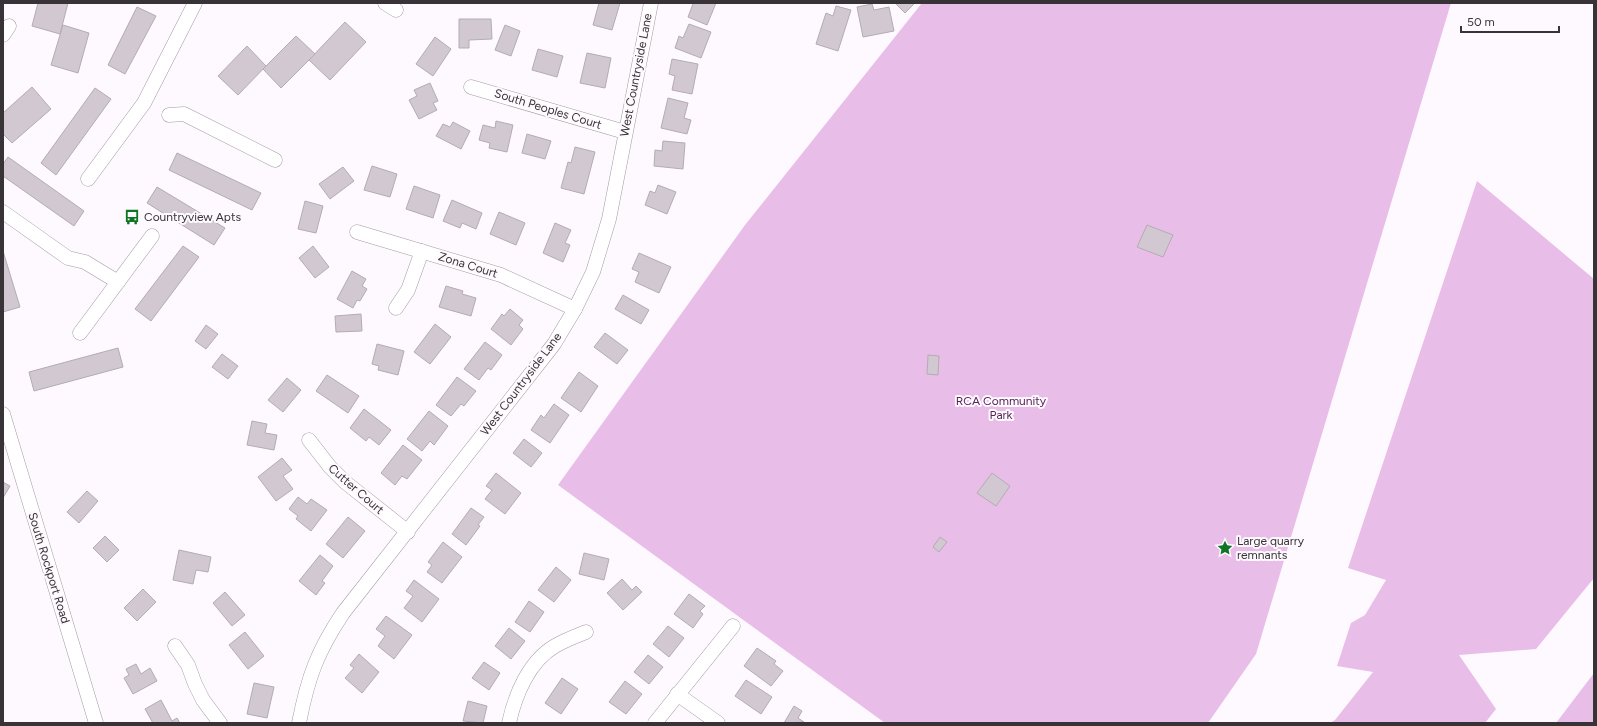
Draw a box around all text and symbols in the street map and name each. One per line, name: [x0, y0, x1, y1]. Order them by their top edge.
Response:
scale bar: [1461, 8, 1559, 34]
street label: West Countryside Lane: [617, 12, 655, 138]
text: 50 m: [1467, 15, 1495, 29]
street label: South Peoples Court: [493, 86, 604, 132]
bus stop icon: Countryview Apts: [123, 208, 141, 226]
place label: Countryview Apts: [144, 210, 241, 224]
street label: Zona Court: [437, 249, 500, 281]
street label: West Countryside Lane: [478, 329, 565, 438]
park label: RCA Community Park: [956, 394, 1047, 422]
street label: Cutter Court: [325, 461, 387, 517]
street label: South Rockport Road: [25, 511, 73, 625]
place label: Large quarry remnants: [1237, 534, 1305, 562]
place icon: Large quarry remnants: [1216, 539, 1234, 557]

